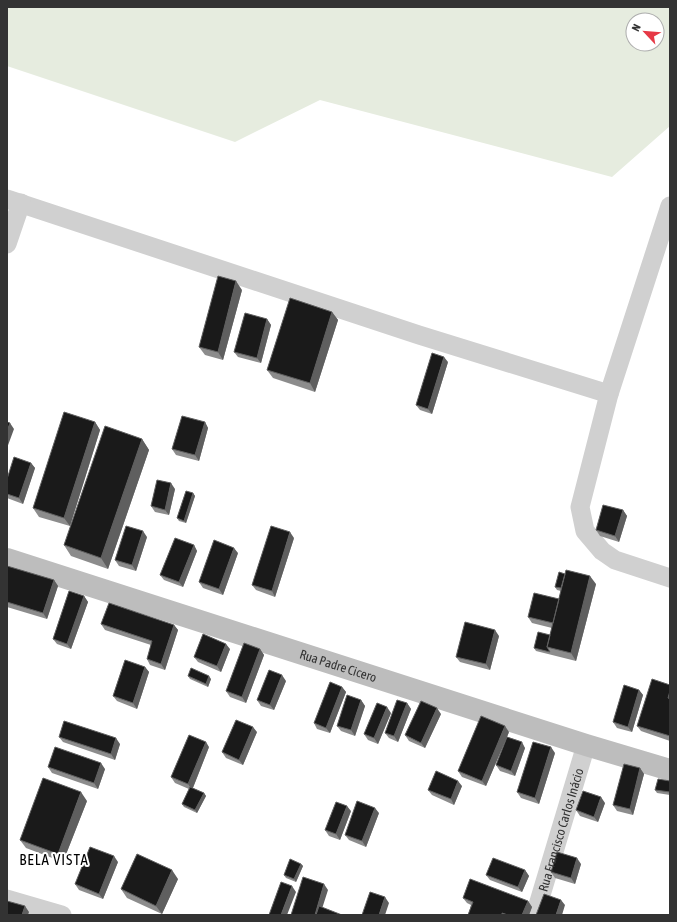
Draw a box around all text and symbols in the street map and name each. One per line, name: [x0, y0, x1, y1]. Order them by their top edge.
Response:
north arrow: [625, 12, 665, 52]
text: N: [629, 22, 643, 33]
street label: Rua Padre Cicero: [298, 646, 379, 685]
street label: Rua Francisco Carlos Inácio: [535, 766, 586, 893]
district label: BELA VISTA: [19, 851, 89, 868]

